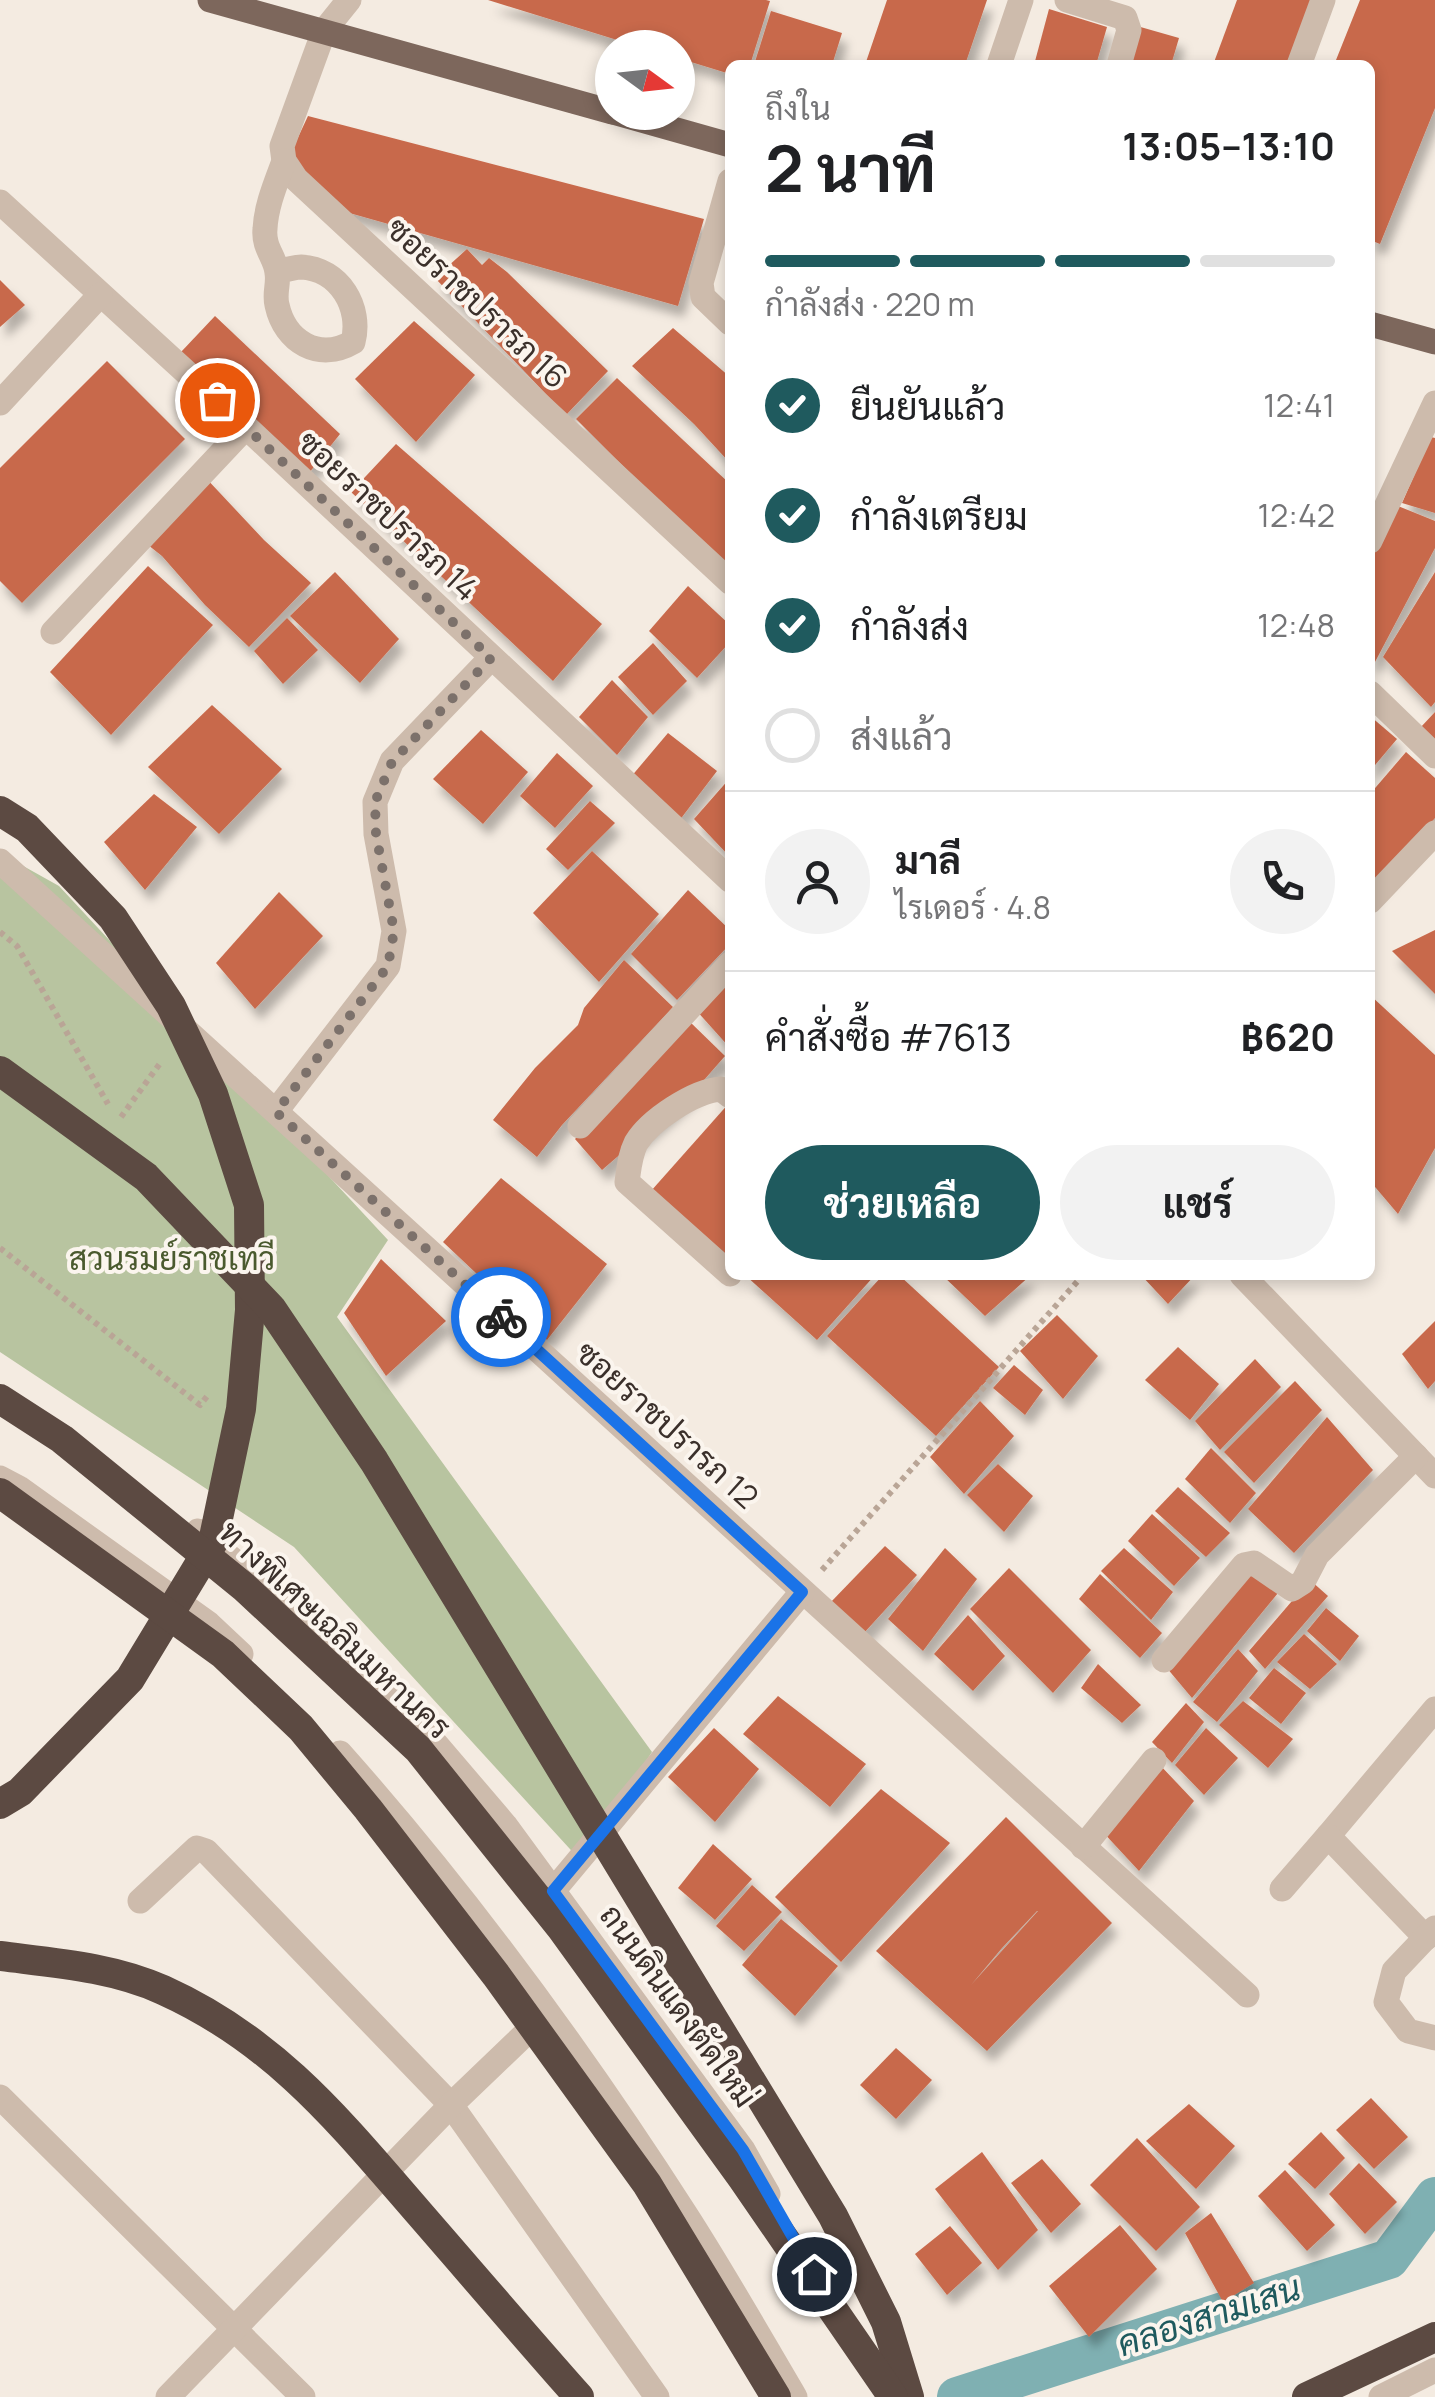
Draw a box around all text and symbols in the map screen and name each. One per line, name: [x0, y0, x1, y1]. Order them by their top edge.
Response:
north arrow: [595, 30, 695, 130]
map controls: [595, 30, 695, 130]
text: ถึงใน: [765, 86, 831, 130]
text: 13:05–13:10: [1122, 119, 1335, 171]
text: 2 นาที: [765, 123, 936, 212]
street label: ซอยราชปรารภ 16: [377, 207, 578, 398]
text: กำลังส่ง · 220 m: [765, 282, 975, 326]
pin: [175, 358, 260, 443]
icon: bag: [190, 373, 245, 428]
icon: check: [765, 378, 820, 433]
text: ยืนยันแล้ว: [850, 379, 1005, 431]
text: 12:41: [1263, 383, 1335, 427]
street label: ซอยราชปรารภ 14: [289, 420, 489, 611]
icon: check: [765, 488, 820, 543]
text: กำลังเตรียม: [850, 489, 1028, 541]
text: 12:42: [1258, 493, 1335, 537]
icon: check: [765, 598, 820, 653]
text: กำลังส่ง: [850, 599, 969, 651]
text: 12:48: [1257, 603, 1335, 647]
text: ส่งแล้ว: [850, 709, 953, 761]
button: person: [765, 829, 870, 934]
button: phone: [1230, 829, 1335, 934]
text: มาลี: [895, 833, 961, 885]
text: ไรเดอร์ · 4.8: [895, 885, 1051, 929]
text: คำสั่งซื้อ #7613: [765, 1010, 1012, 1062]
text: ฿620: [1241, 1010, 1335, 1062]
button: ช่วยเหลือ: [765, 1145, 1040, 1260]
button: แชร์: [1060, 1145, 1335, 1260]
park label: สวนรมย์ราชเทวี: [69, 1236, 275, 1280]
courier: [451, 1267, 551, 1367]
icon: bike: [474, 1290, 529, 1345]
street label: ซอยราชปรารภ 12: [567, 1330, 768, 1518]
street label: ทางพิเศษเฉลิมมหานคร: [210, 1510, 461, 1748]
street label: ถนนดินแดงตัดใหม่: [590, 1895, 767, 2116]
pin: [772, 2232, 857, 2317]
icon: home: [787, 2247, 842, 2302]
water label: คลองสามเสน: [1111, 2263, 1306, 2367]

